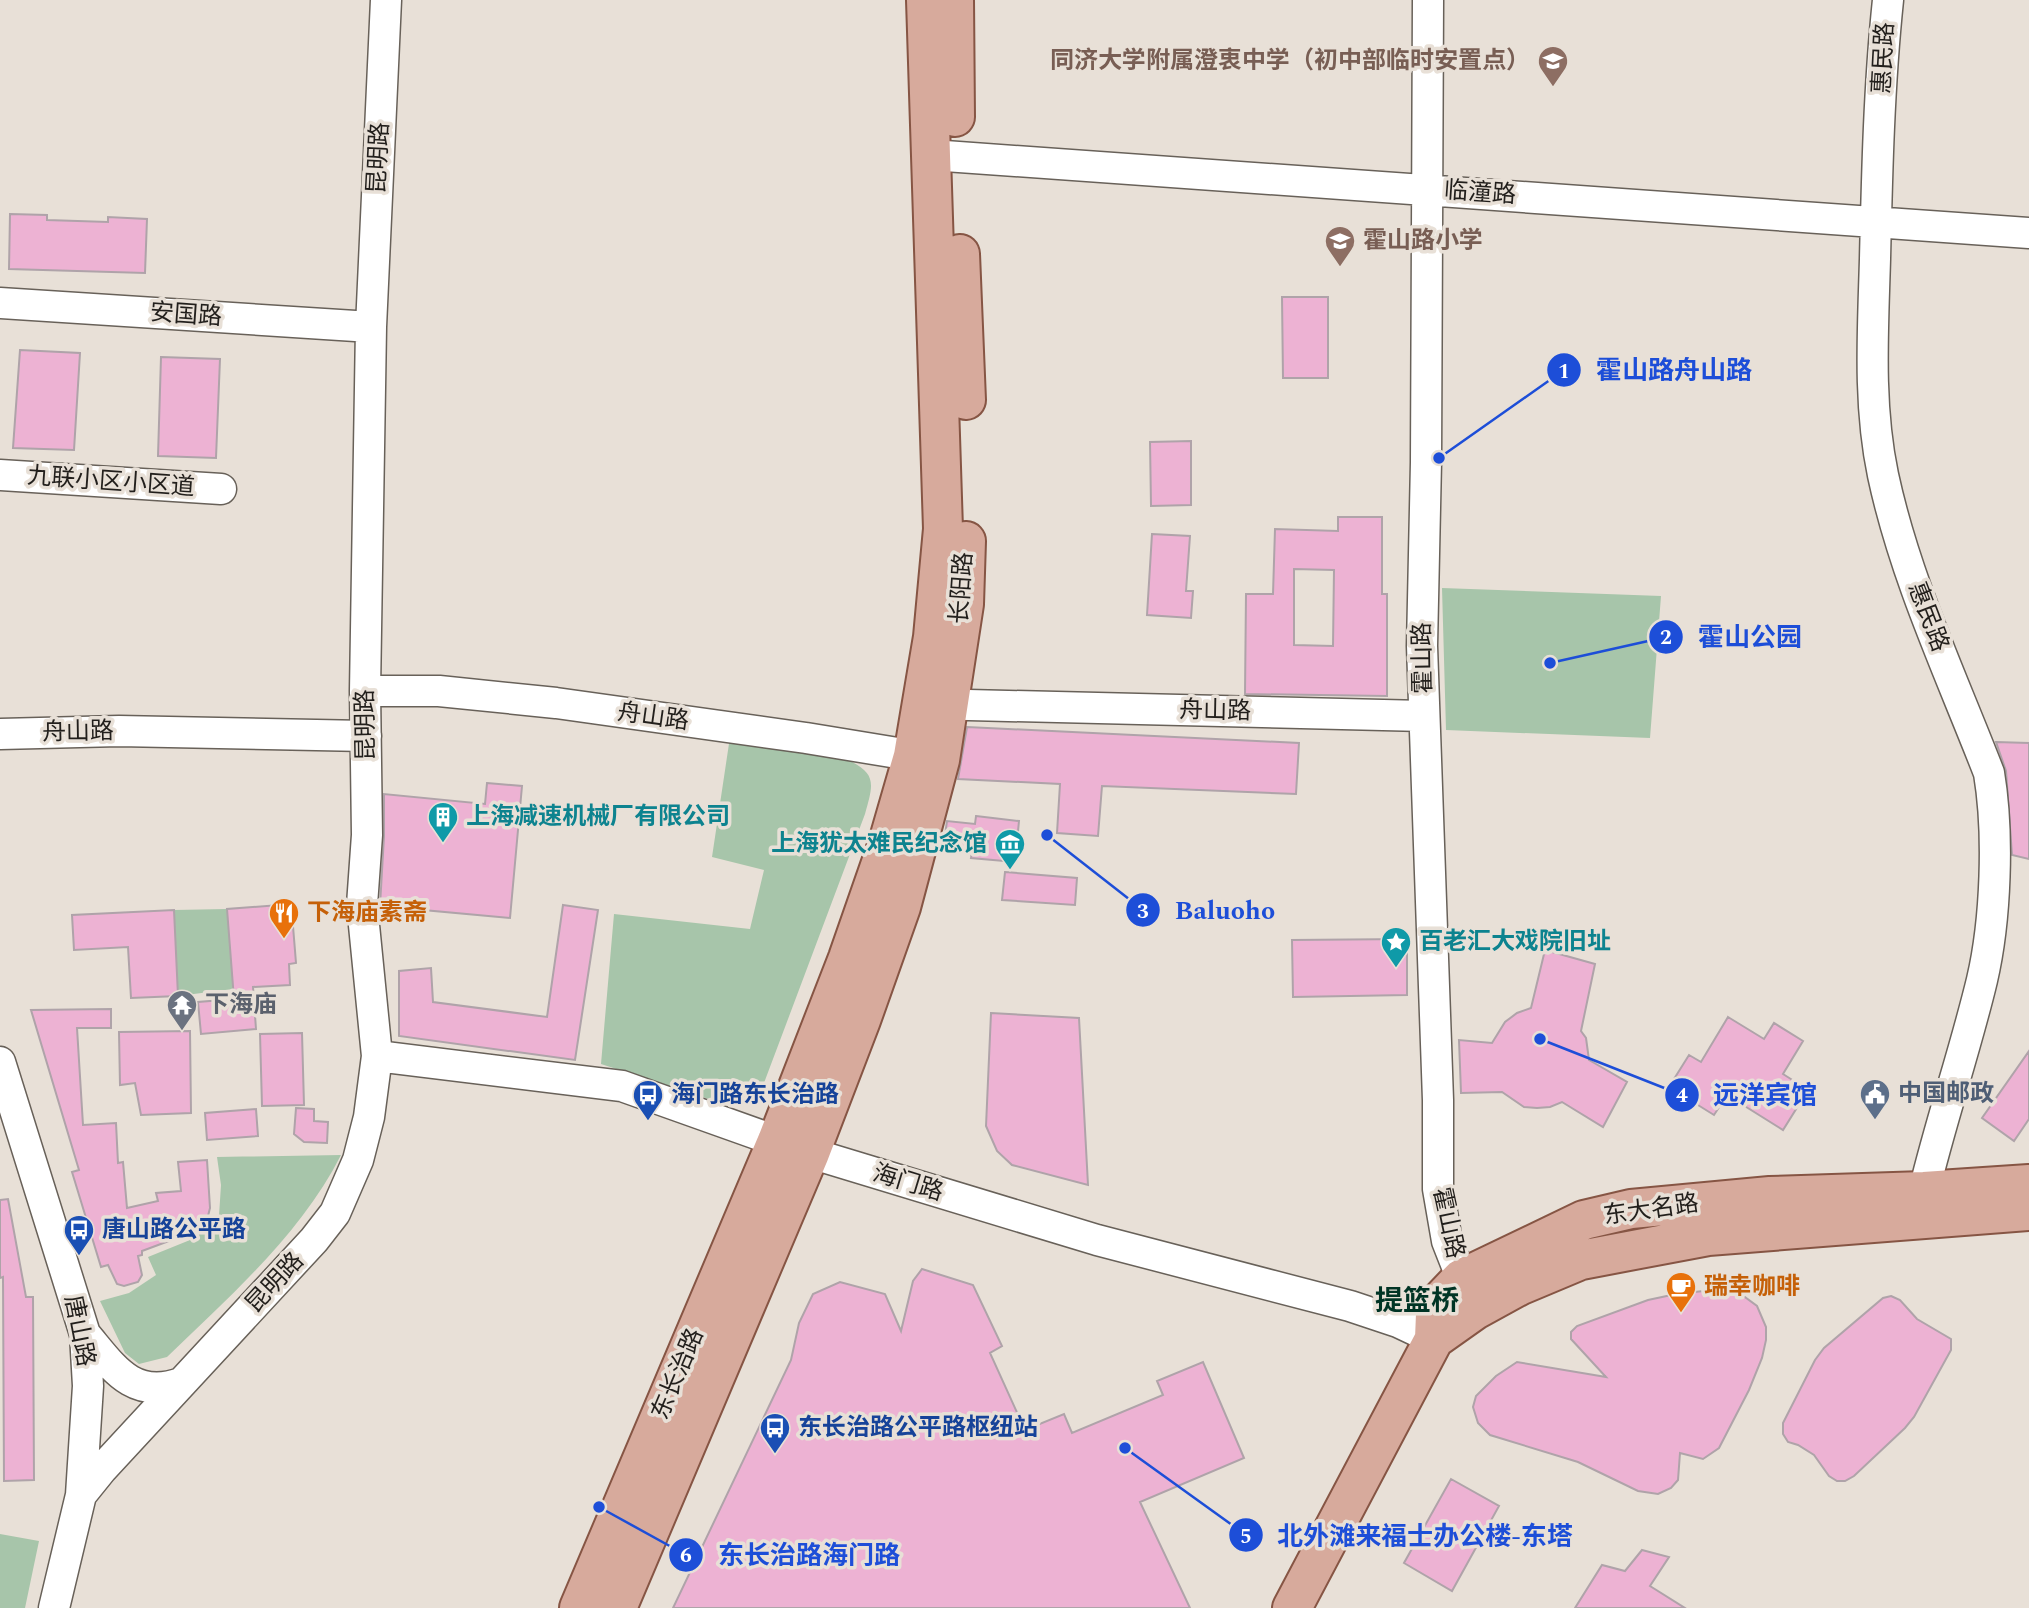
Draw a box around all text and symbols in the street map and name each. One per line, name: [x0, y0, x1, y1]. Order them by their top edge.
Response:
street label: 惠民路: [1864, 21, 1904, 95]
place label: 同济大学附属澄衷中学（初中部临时安置点）: [1050, 43, 1530, 79]
school or university icon: 同济大学附属澄衷中学（初中部临时安置点）: [1536, 44, 1570, 88]
street label: 昆明路: [359, 121, 399, 195]
street label: 临潼路: [1443, 173, 1517, 213]
place label: 霍山路小学: [1363, 223, 1483, 259]
school or university icon: 霍山路小学: [1323, 224, 1357, 268]
street label: 安国路: [149, 295, 223, 335]
callout: 霍山路舟山路: [1547, 347, 1766, 394]
text: 霍山路舟山路: [1596, 351, 1752, 391]
text: 1: [1558, 356, 1570, 388]
street label: 九联小区小区道: [26, 458, 196, 506]
street label: 长阳路: [942, 551, 982, 625]
street label: 惠民路: [1898, 577, 1958, 657]
callout: 霍山公园: [1649, 613, 1816, 660]
text: 霍山公园: [1698, 618, 1802, 658]
street label: 霍山路: [1404, 622, 1442, 694]
text: 2: [1660, 622, 1672, 654]
street label: 昆明路: [347, 689, 385, 761]
street label: 舟山路: [1179, 692, 1251, 730]
street label: 舟山路: [615, 694, 691, 740]
street label: 舟山路: [42, 713, 114, 751]
place label: 上海减速机械厂有限公司: [466, 799, 730, 835]
building icon: 上海减速机械厂有限公司: [426, 800, 460, 844]
place label: 上海犹太难民纪念馆: [771, 826, 987, 862]
museum icon: 上海犹太难民纪念馆: [993, 827, 1027, 871]
callout: Baluoho: [1126, 887, 1289, 934]
text: Baluoho: [1175, 891, 1275, 931]
place label: 下海庙素斋: [307, 895, 427, 931]
restaurant icon: 下海庙素斋: [267, 896, 301, 940]
text: 3: [1137, 896, 1149, 928]
place label: 百老汇大戏院旧址: [1419, 924, 1611, 960]
place icon: 百老汇大戏院旧址: [1379, 925, 1413, 969]
place label: 下海庙: [205, 987, 277, 1023]
temple icon: 下海庙: [165, 988, 199, 1032]
callout: 远洋宾馆: [1664, 1071, 1831, 1118]
text: 远洋宾馆: [1713, 1076, 1817, 1116]
place label: 中国邮政: [1898, 1076, 1994, 1112]
place label: 海门路东长治路: [671, 1077, 839, 1113]
public building icon: 中国邮政: [1858, 1077, 1892, 1121]
bus stop icon: 海门路东长治路: [631, 1078, 665, 1122]
text: 4: [1676, 1080, 1688, 1112]
street label: 海门路: [868, 1155, 948, 1211]
street label: 霍山路: [1423, 1184, 1473, 1262]
street label: 东大名路: [1601, 1185, 1701, 1235]
place label: 唐山路公平路: [102, 1212, 246, 1248]
bus stop icon: 唐山路公平路: [62, 1213, 96, 1257]
street label: 昆明路: [237, 1244, 313, 1322]
place label: 瑞幸咖啡: [1704, 1269, 1800, 1305]
cafe icon: 瑞幸咖啡: [1664, 1270, 1698, 1314]
district label: 提篮桥: [1375, 1280, 1459, 1323]
street label: 唐山路: [54, 1292, 104, 1370]
street label: 东长治路: [643, 1323, 713, 1425]
place label: 东长治路公平路枢纽站: [798, 1410, 1038, 1446]
bus stop icon: 东长治路公平路枢纽站: [758, 1411, 792, 1455]
callout: 北外滩来福士办公楼-东塔: [1229, 1512, 1587, 1559]
text: 北外滩来福士办公楼-东塔: [1277, 1517, 1573, 1557]
text: 5: [1240, 1521, 1252, 1553]
callout: 东长治路海门路: [669, 1532, 914, 1579]
text: 东长治路海门路: [718, 1536, 900, 1576]
text: 6: [680, 1540, 692, 1572]

